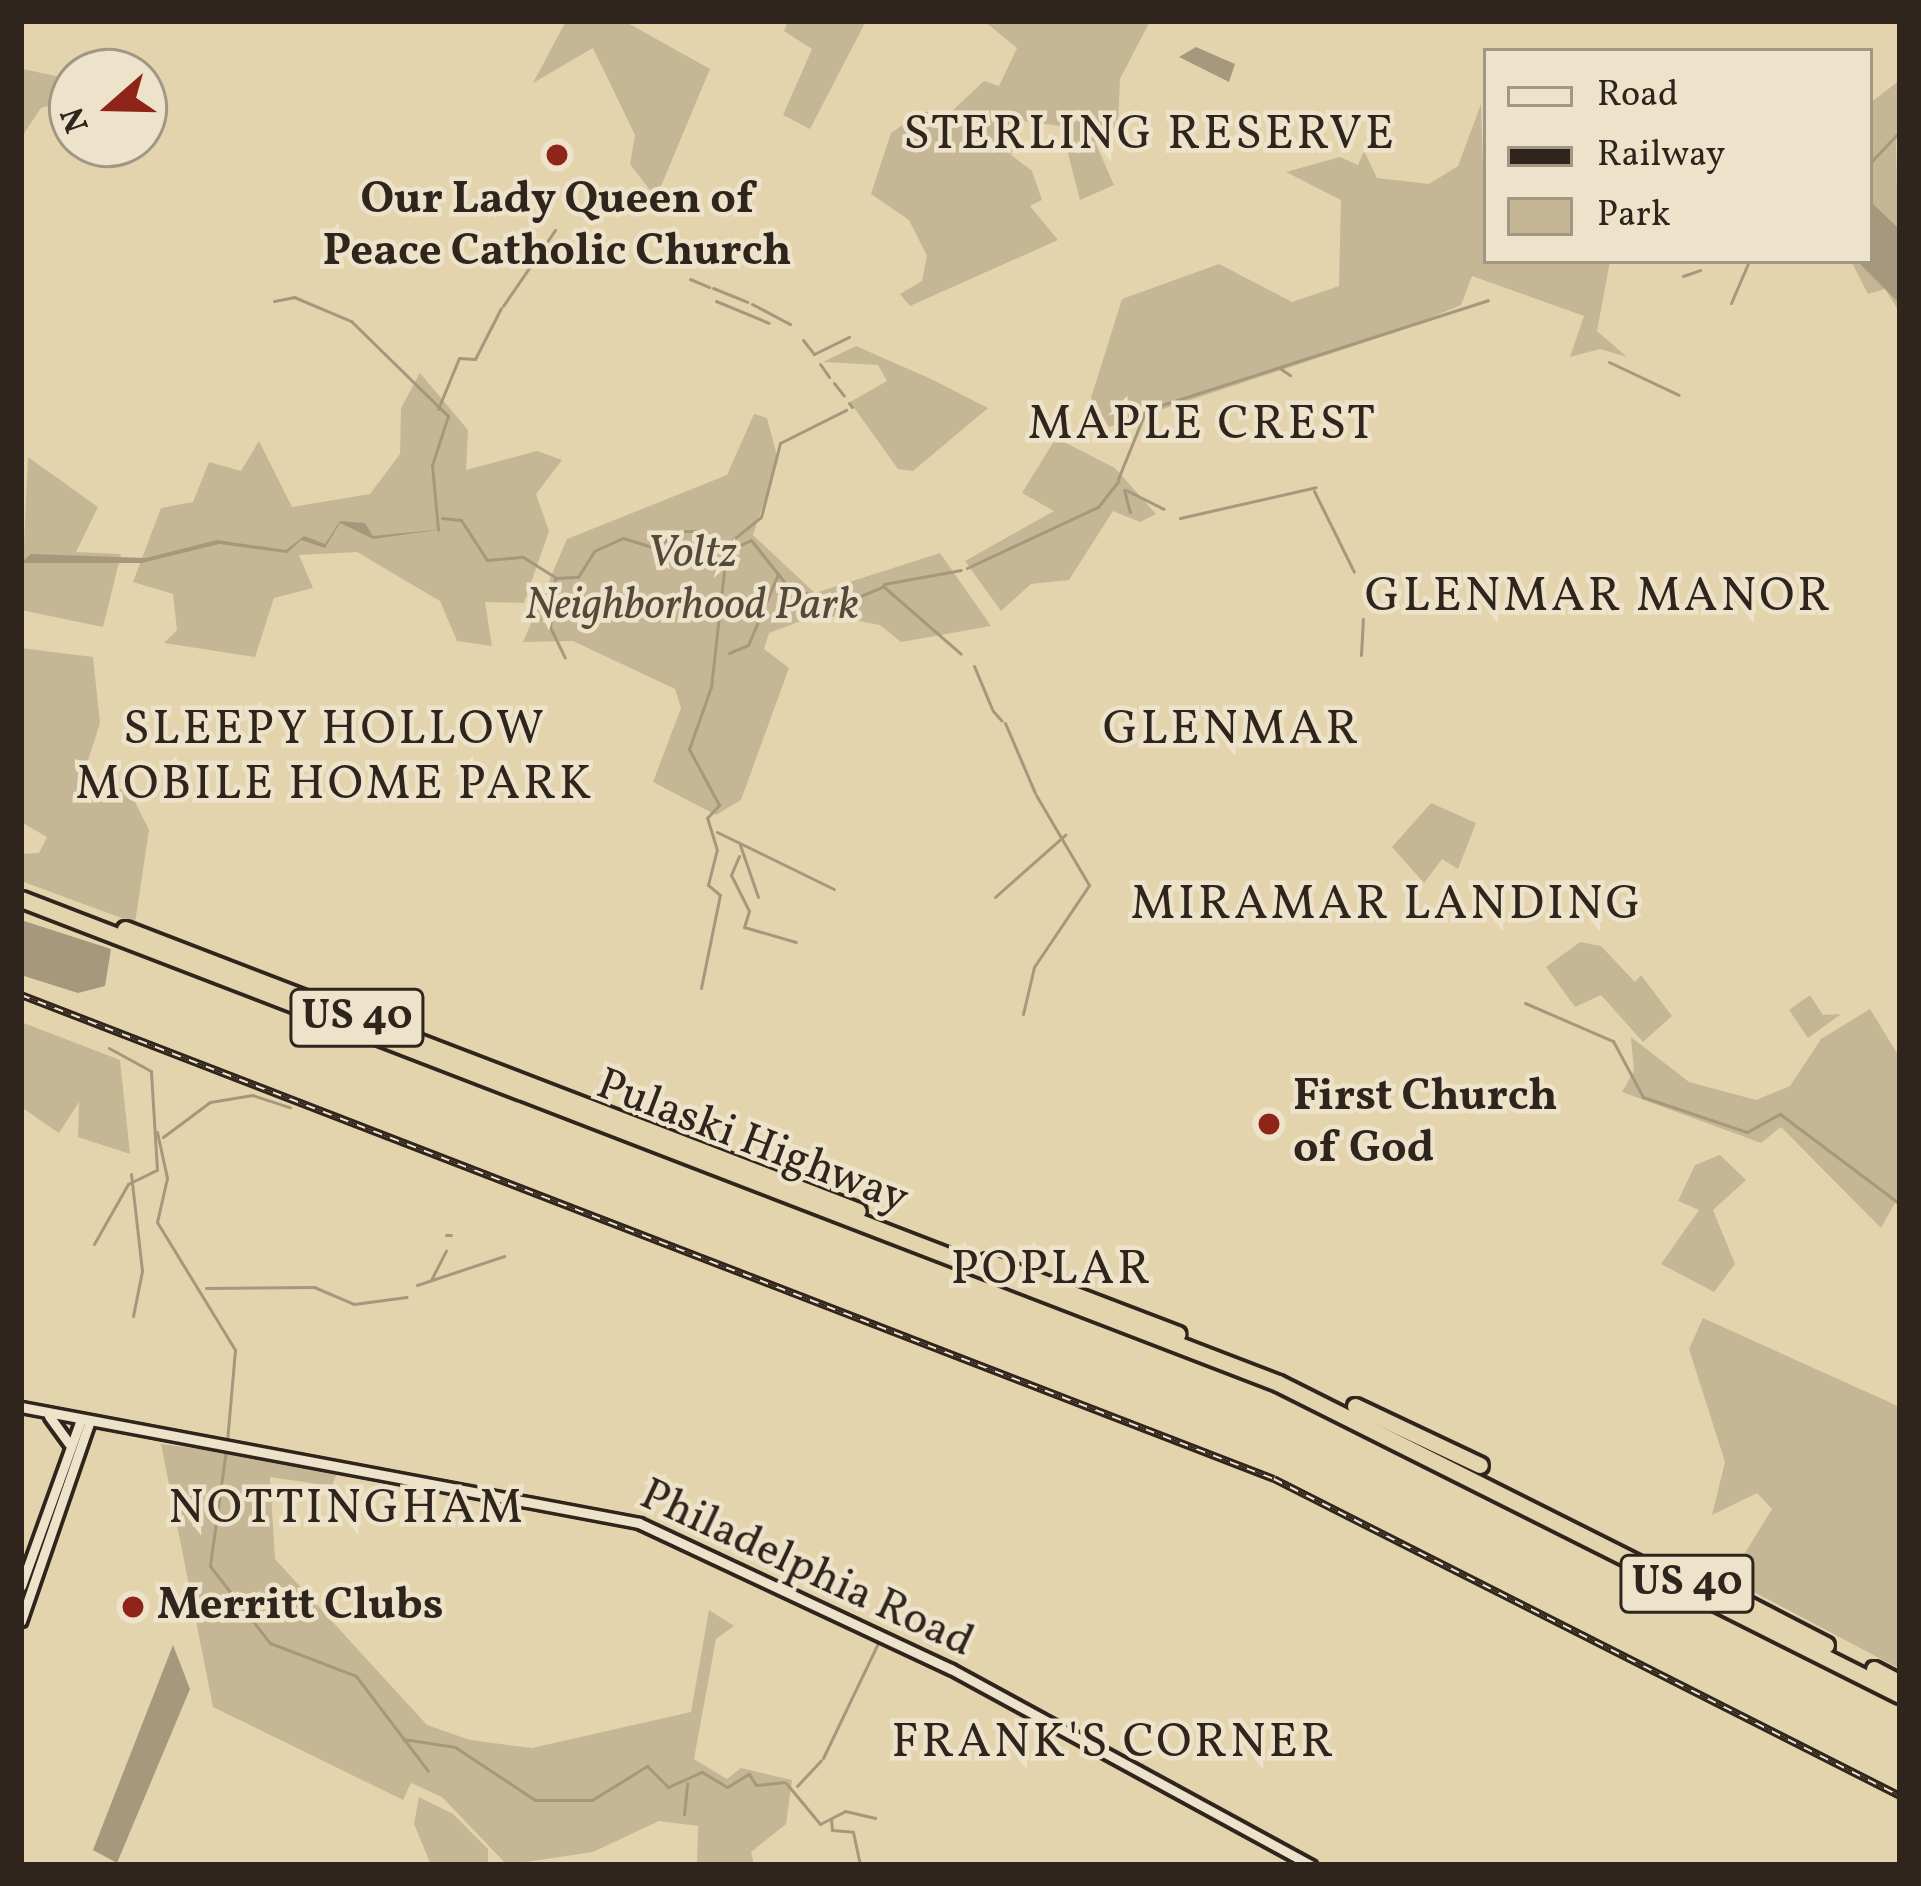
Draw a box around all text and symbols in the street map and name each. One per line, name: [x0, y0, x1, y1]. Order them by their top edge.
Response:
north arrow: [48, 48, 168, 168]
legend: [1483, 48, 1873, 264]
text: Road: [1597, 71, 1678, 121]
text: N: [51, 100, 103, 138]
district label: STERLING RESERVE: [903, 107, 1397, 165]
text: Railway: [1597, 131, 1725, 181]
marker: Our Lady Queen of Peace Catholic Church: [544, 142, 570, 168]
place label: Our Lady Queen of Peace Catholic Church: [322, 174, 792, 280]
text: Park: [1597, 191, 1671, 241]
district label: MAPLE CREST: [1028, 397, 1378, 455]
park label: Voltz Neighborhood Park: [525, 528, 859, 634]
district label: GLENMAR MANOR: [1365, 569, 1833, 627]
district label: SLEEPY HOLLOW MOBILE HOME PARK: [75, 701, 595, 814]
district label: GLENMAR: [1103, 702, 1361, 760]
district label: MIRAMAR LANDING: [1130, 877, 1644, 935]
road number: US 40: [288, 982, 426, 1054]
street label: Pulaski Highway: [589, 1059, 915, 1227]
place label: First Church of God: [1293, 1071, 1558, 1177]
marker: First Church of God: [1256, 1111, 1282, 1137]
district label: POPLAR: [951, 1242, 1153, 1300]
street label: Philadelphia Road: [631, 1469, 981, 1671]
district label: NOTTINGHAM: [168, 1481, 526, 1539]
road number: US 40: [1618, 1548, 1756, 1620]
place label: Merritt Clubs: [157, 1580, 443, 1634]
marker: Merritt Clubs: [120, 1594, 146, 1620]
district label: FRANK'S CORNER: [892, 1715, 1336, 1773]

